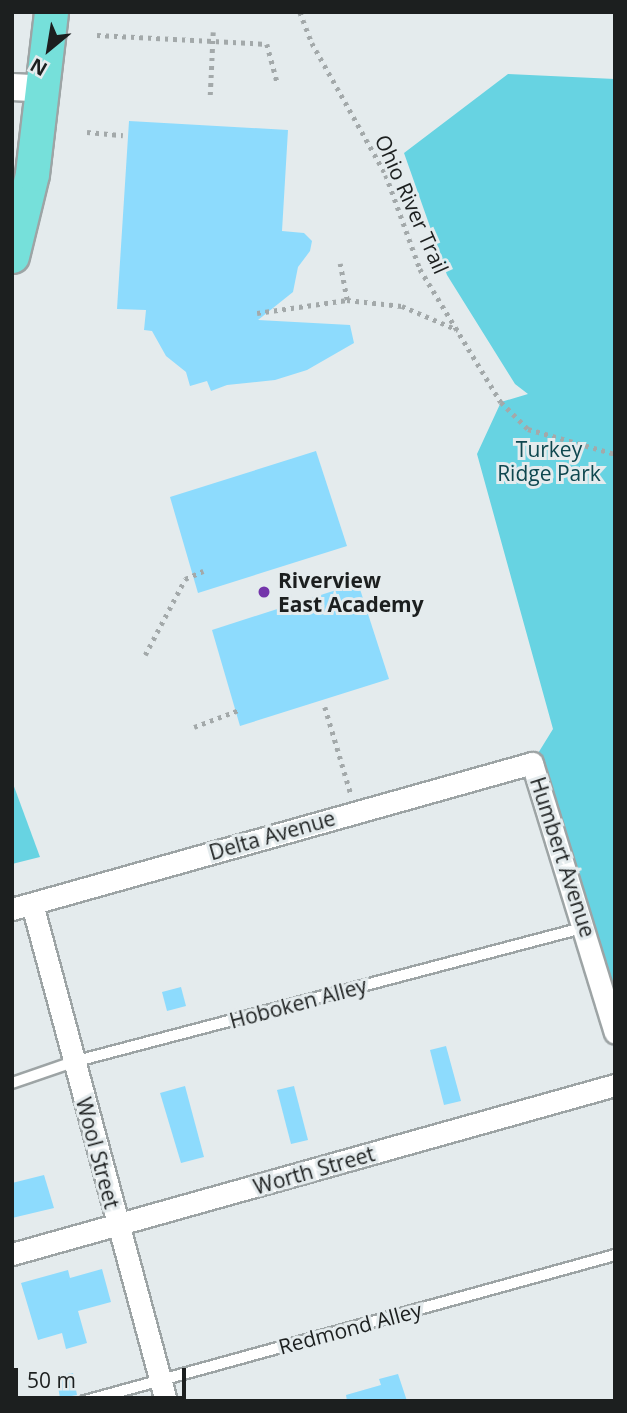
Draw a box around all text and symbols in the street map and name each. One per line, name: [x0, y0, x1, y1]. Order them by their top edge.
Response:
north arrow: [14, 14, 84, 84]
text: N: [25, 52, 52, 82]
street label: Ohio River Trail: [370, 131, 454, 277]
park label: Turkey Ridge Park: [497, 436, 601, 486]
place label: Riverview East Academy: [278, 567, 424, 617]
marker: Riverview East Academy: [256, 584, 272, 600]
street label: Humbert Avenue: [525, 774, 601, 940]
street label: Delta Avenue: [206, 805, 338, 865]
street label: Hoboken Alley: [227, 973, 369, 1033]
street label: Wool Street: [71, 1095, 125, 1211]
street label: Worth Street: [250, 1141, 378, 1199]
street label: Redmond Alley: [276, 1297, 424, 1359]
scale bar: [18, 1354, 189, 1398]
text: 50 m: [27, 1366, 76, 1394]

